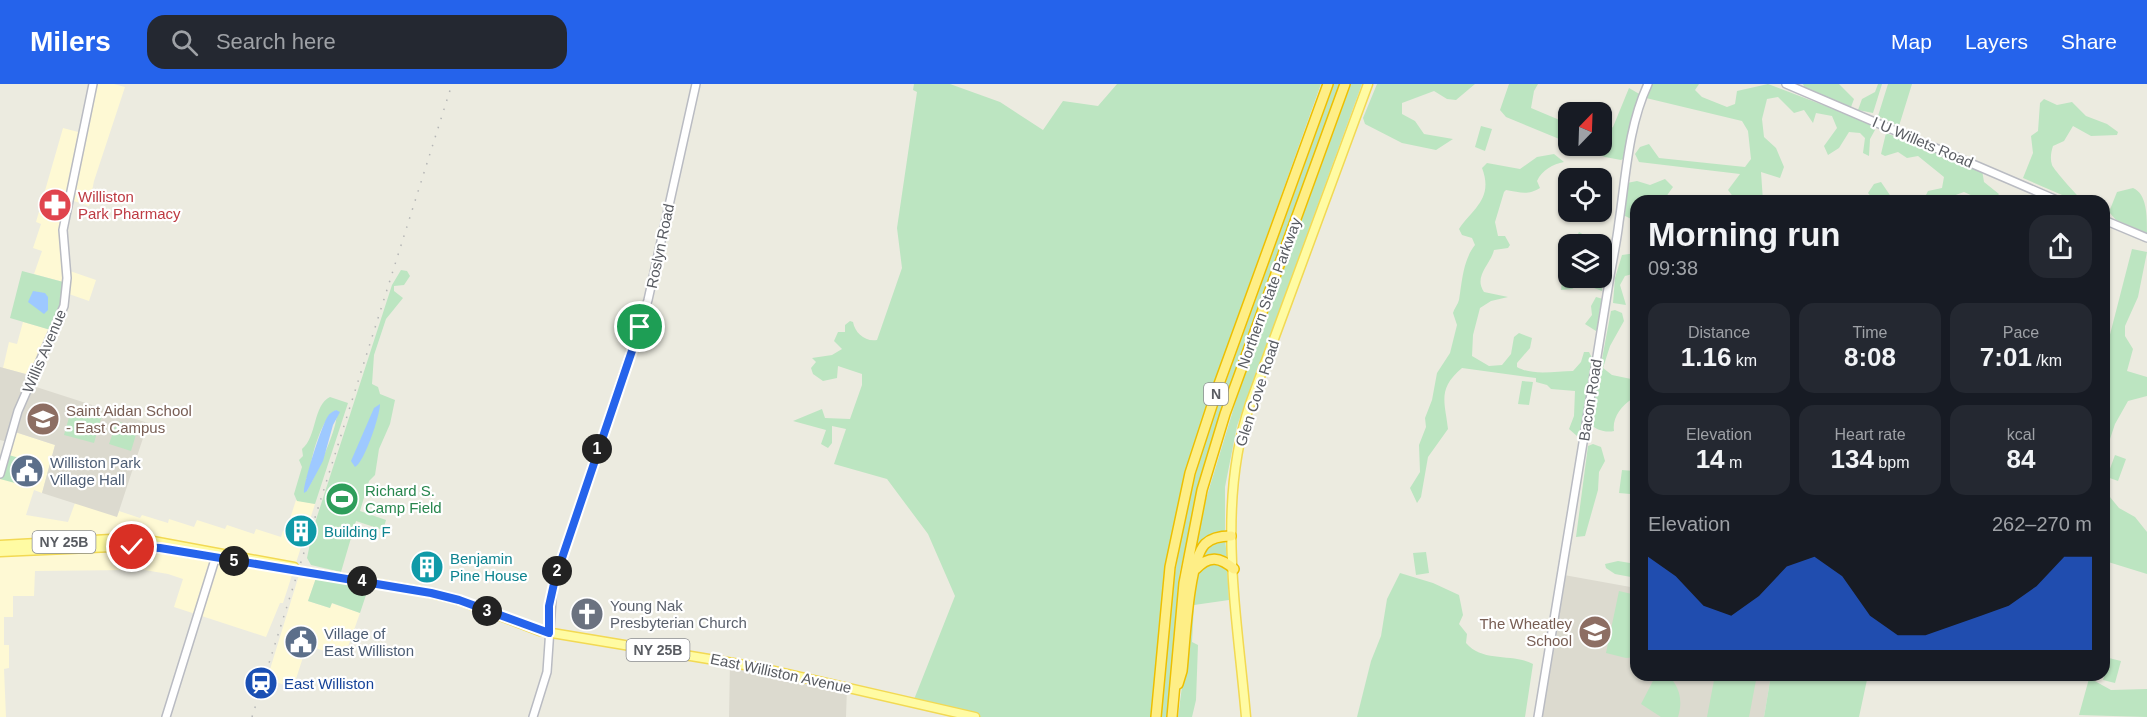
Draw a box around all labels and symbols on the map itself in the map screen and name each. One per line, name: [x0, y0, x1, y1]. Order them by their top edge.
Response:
north arrow: [1558, 102, 1612, 156]
street label: I U Willets Road: [1870, 113, 1976, 171]
pharmacy icon: Williston Park Pharmacy: [37, 187, 73, 223]
place label: Williston Park Pharmacy: [78, 188, 181, 222]
street label: Roslyn Road: [643, 202, 677, 290]
street label: Northern State Parkway: [1234, 215, 1304, 371]
pin: [614, 301, 665, 352]
street label: Willis Avenue: [19, 307, 69, 395]
street label: Glen Cove Road: [1232, 338, 1282, 448]
street label: Bacon Road: [1575, 358, 1605, 442]
road number: N: [1204, 383, 1228, 405]
school or university icon: Saint Aidan School - East Campus: [25, 401, 61, 437]
place label: Saint Aidan School - East Campus: [66, 402, 192, 436]
pin: 1: [582, 434, 612, 464]
public building icon: Williston Park Village Hall: [9, 453, 45, 489]
place label: Williston Park Village Hall: [50, 454, 141, 488]
sports icon: Richard S. Camp Field: [324, 481, 360, 517]
place label: Richard S. Camp Field: [365, 482, 442, 516]
building icon: Building F: [283, 513, 319, 549]
pin: [106, 521, 157, 572]
place label: Building F: [324, 523, 391, 540]
road number: NY 25B: [32, 531, 96, 553]
pin: 5: [219, 546, 249, 576]
building icon: Benjamin Pine House: [409, 549, 445, 585]
place label: Benjamin Pine House: [450, 550, 528, 584]
pin: 2: [542, 556, 572, 586]
pin: 4: [347, 566, 377, 596]
pin: 3: [472, 596, 502, 626]
church icon: Young Nak Presbyterian Church: [569, 596, 605, 632]
place label: Young Nak Presbyterian Church: [610, 597, 747, 631]
school or university icon: The Wheatley School: [1577, 614, 1613, 650]
place label: The Wheatley School: [1479, 615, 1572, 649]
public building icon: Village of East Williston: [283, 624, 319, 660]
place label: Village of East Williston: [324, 625, 414, 659]
road number: NY 25B: [626, 639, 690, 661]
street label: East Williston Avenue: [709, 650, 853, 696]
station icon: East Williston: [243, 665, 279, 701]
place label: East Williston: [284, 675, 374, 692]

